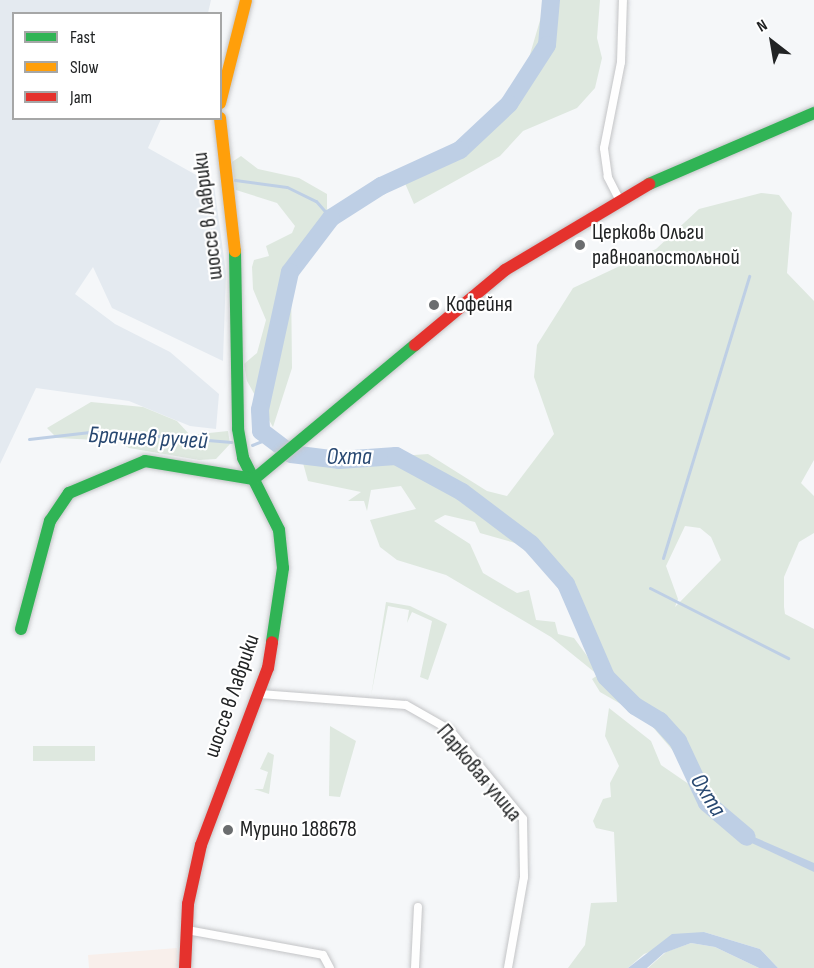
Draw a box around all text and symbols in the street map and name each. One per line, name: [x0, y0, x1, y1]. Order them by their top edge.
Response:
legend: [12, 12, 222, 120]
north arrow: [742, 12, 802, 72]
text: N: [754, 16, 771, 36]
text: Fast: [70, 27, 95, 48]
text: Slow: [70, 57, 99, 78]
text: Jam: [70, 87, 92, 108]
street label: шоссе в Лаврики: [187, 151, 229, 281]
place label: Церковь Ольги равноапостольной: [592, 219, 740, 270]
marker: Церковь Ольги равноапостольной: [573, 238, 587, 252]
place label: Кофейня: [446, 292, 513, 318]
marker: Кофейня: [427, 298, 441, 312]
water label: Брачнев ручей: [88, 420, 208, 456]
water label: Охта: [326, 443, 372, 471]
street label: шоссе в Лаврики: [199, 631, 265, 761]
street label: Парковая улица: [431, 719, 527, 827]
water label: Охта: [684, 768, 732, 822]
place label: Мурино 188678: [240, 817, 357, 843]
marker: Мурино 188678: [221, 823, 235, 837]

